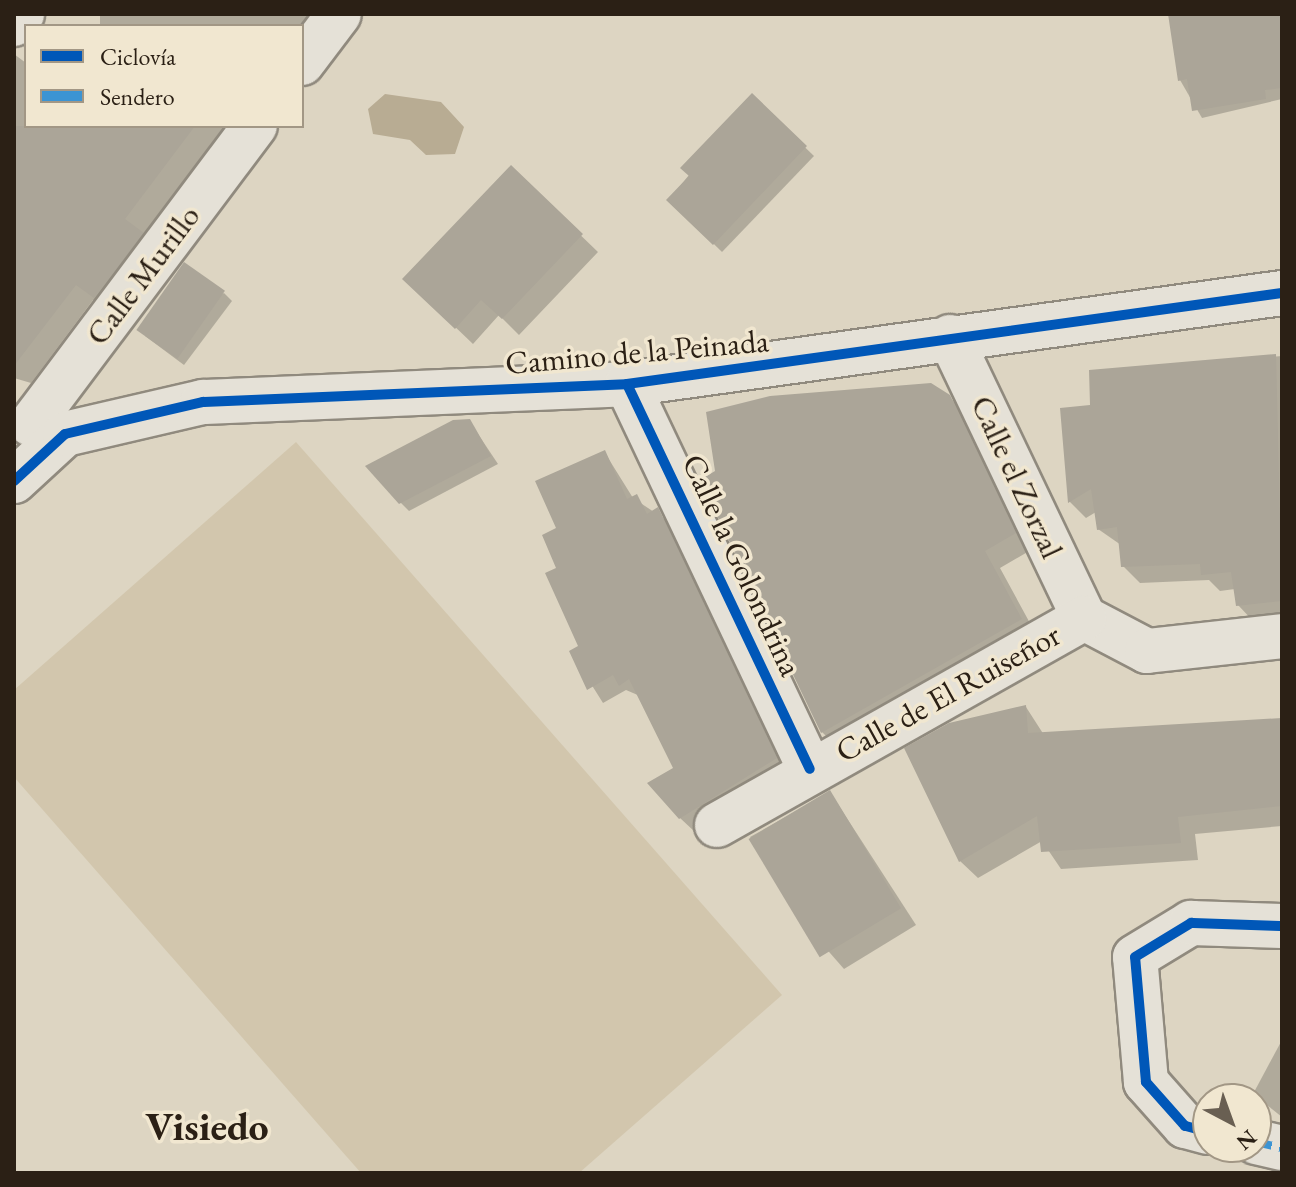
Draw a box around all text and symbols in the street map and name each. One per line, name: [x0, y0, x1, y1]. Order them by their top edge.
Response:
legend: [24, 24, 304, 128]
text: Ciclovía: [100, 41, 176, 72]
text: Sendero: [100, 81, 175, 112]
street label: Calle Murillo: [78, 197, 208, 353]
street label: Camino de la Peinada: [504, 321, 770, 383]
street label: Calle el Zorzal: [963, 390, 1071, 564]
street label: Calle la Golondrina: [674, 448, 810, 682]
street label: Calle de El Ruiseñor: [829, 615, 1067, 771]
north arrow: [1192, 1083, 1272, 1163]
district label: Visiedo: [145, 1102, 269, 1150]
text: N: [1231, 1123, 1263, 1157]

